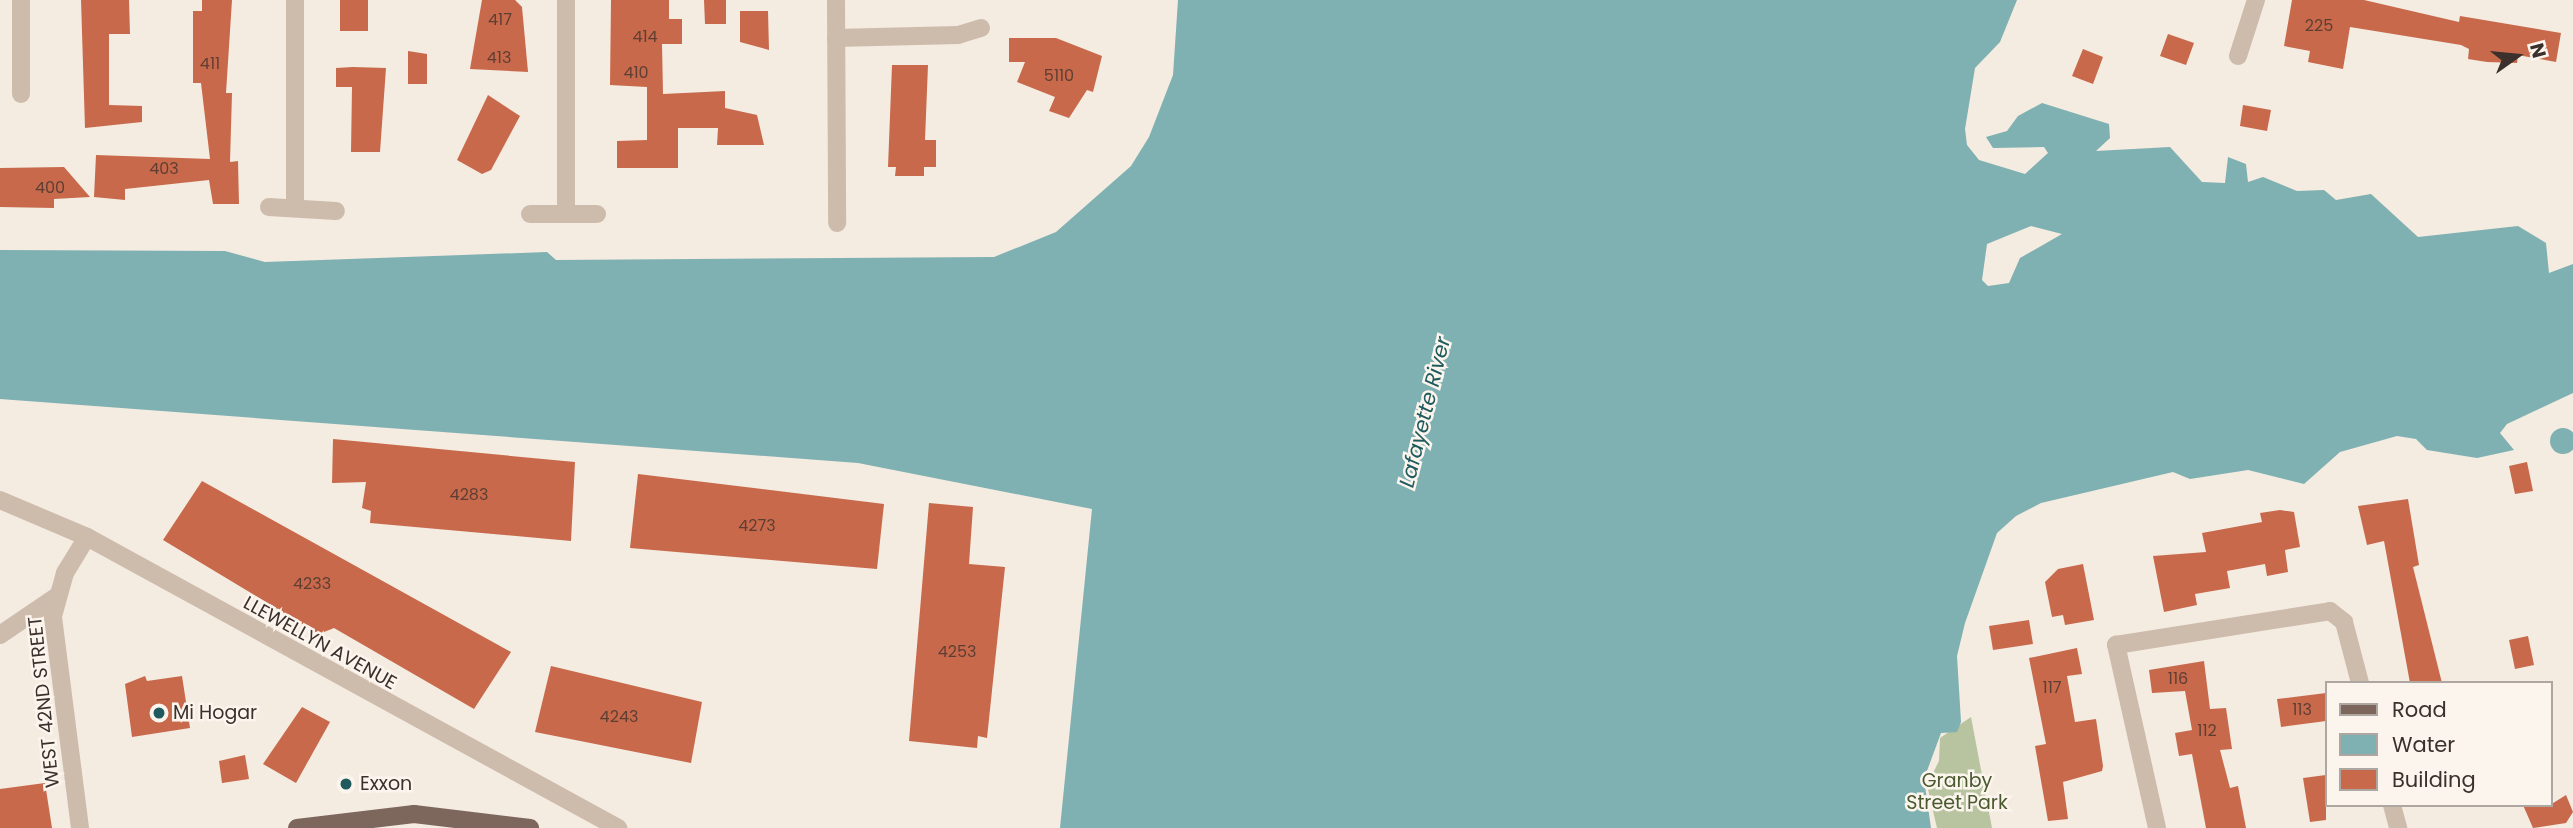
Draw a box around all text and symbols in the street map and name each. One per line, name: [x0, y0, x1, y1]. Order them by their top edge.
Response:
house number: 417: [488, 10, 512, 30]
house number: 225: [2305, 16, 2333, 36]
north arrow: [2482, 21, 2552, 91]
house number: 414: [632, 27, 658, 47]
text: N: [2523, 40, 2553, 61]
house number: 413: [487, 48, 511, 68]
house number: 411: [200, 54, 220, 74]
house number: 410: [623, 63, 649, 83]
house number: 5110: [1044, 66, 1074, 86]
house number: 403: [149, 159, 179, 179]
house number: 400: [35, 178, 65, 198]
water label: Lafayette River: [1394, 334, 1456, 490]
house number: 4283: [450, 485, 488, 505]
house number: 4273: [738, 516, 776, 536]
house number: 4233: [293, 574, 331, 594]
street label: LLEWELLYN AVENUE: [239, 591, 401, 695]
street label: WEST 42ND STREET: [24, 615, 64, 789]
house number: 4253: [938, 642, 976, 662]
house number: 116: [2168, 669, 2188, 689]
house number: 117: [2043, 678, 2061, 698]
legend: [2324, 681, 2552, 807]
text: Road: [2392, 695, 2447, 724]
house number: 113: [2292, 700, 2312, 720]
place label: Mi Hogar: [173, 702, 257, 724]
marker: Mi Hogar: [151, 705, 167, 721]
house number: 4243: [600, 707, 638, 727]
house number: 112: [2197, 721, 2217, 741]
text: Water: [2392, 730, 2455, 759]
text: Building: [2392, 765, 2476, 794]
park label: Granby Street Park: [1906, 770, 2008, 814]
place label: Exxon: [360, 773, 412, 795]
marker: Exxon: [338, 776, 354, 792]

